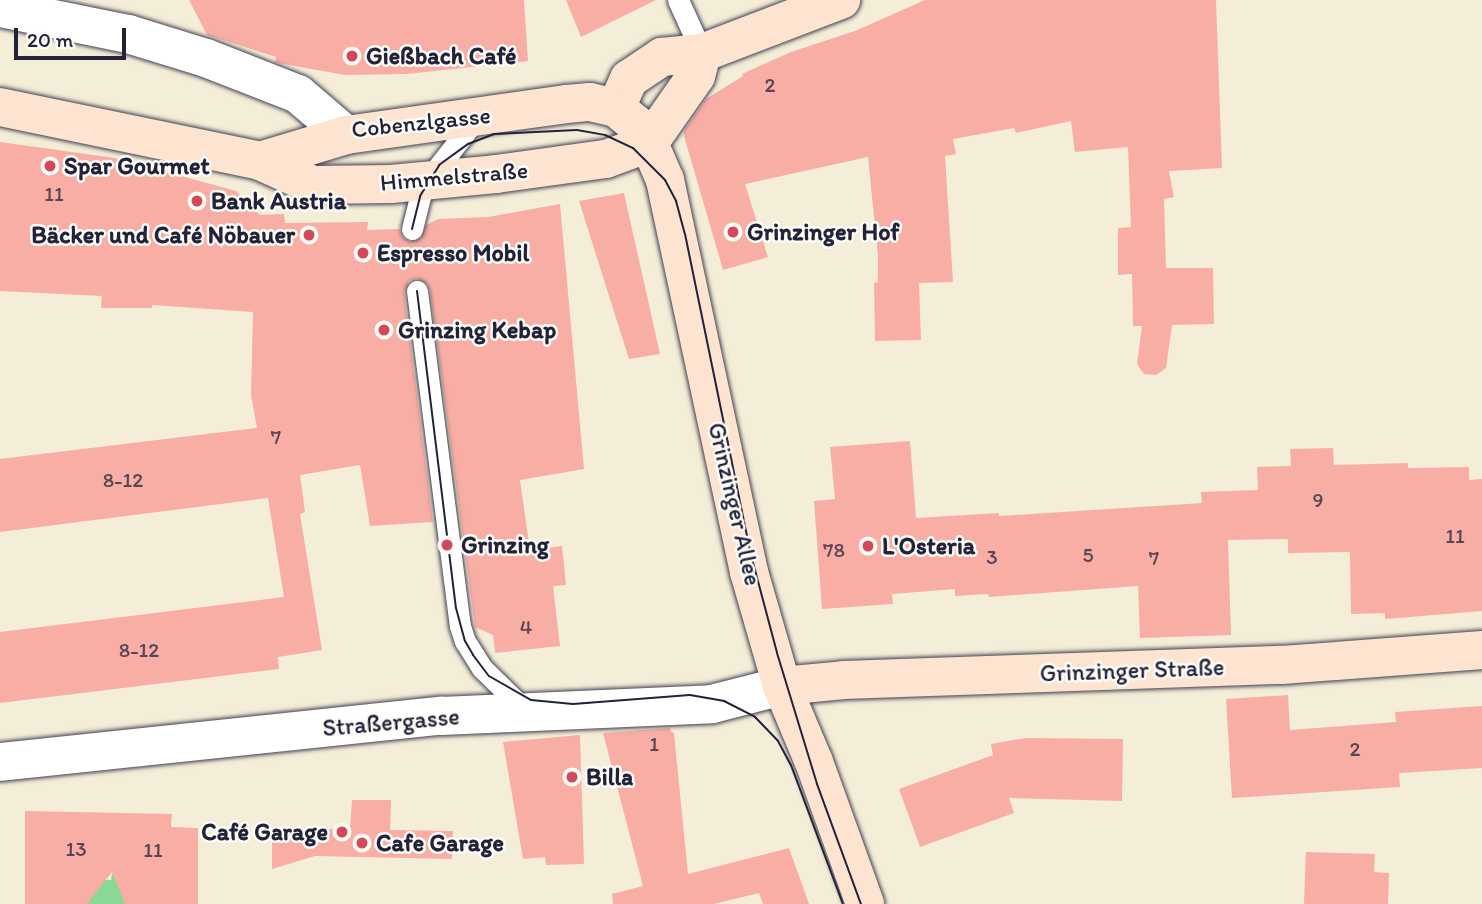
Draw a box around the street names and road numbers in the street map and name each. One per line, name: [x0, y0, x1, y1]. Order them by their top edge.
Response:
street label: Cobenzlgasse: [350, 100, 492, 144]
street label: Himmelstraße: [379, 155, 529, 197]
street label: Grinzinger Allee: [702, 420, 768, 588]
street label: Grinzinger Straße: [1039, 652, 1225, 688]
street label: Straßergasse: [321, 702, 461, 742]

